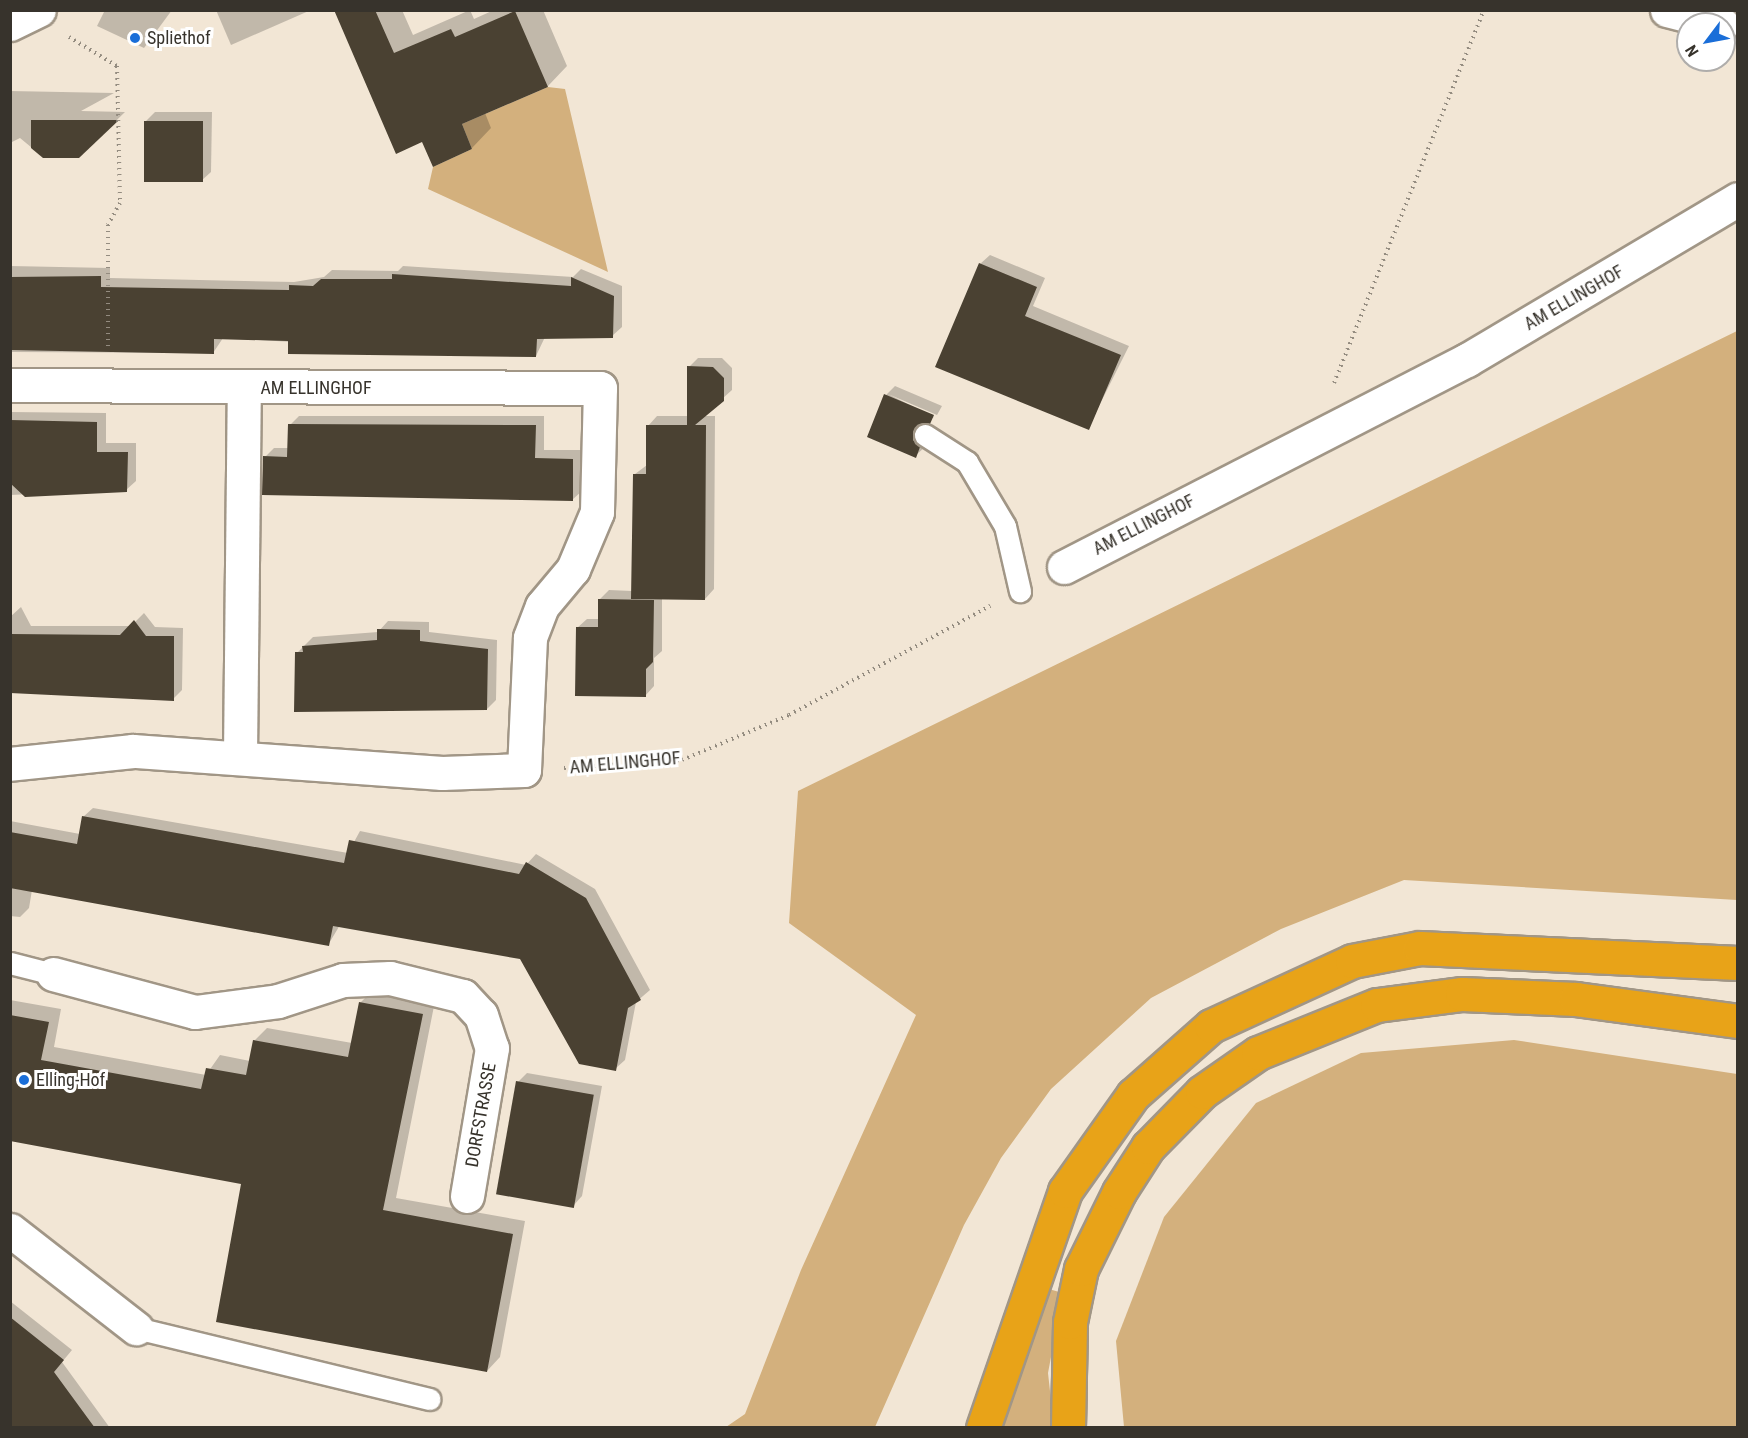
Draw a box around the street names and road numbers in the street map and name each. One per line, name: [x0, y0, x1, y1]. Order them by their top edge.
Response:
street label: AM ELLINGHOF: [1520, 261, 1628, 335]
street label: AM ELLINGHOF: [260, 377, 372, 399]
street label: AM ELLINGHOF: [1090, 490, 1198, 560]
street label: AM ELLINGHOF: [569, 747, 681, 779]
street label: DORFSTRASSE: [461, 1061, 501, 1169]

